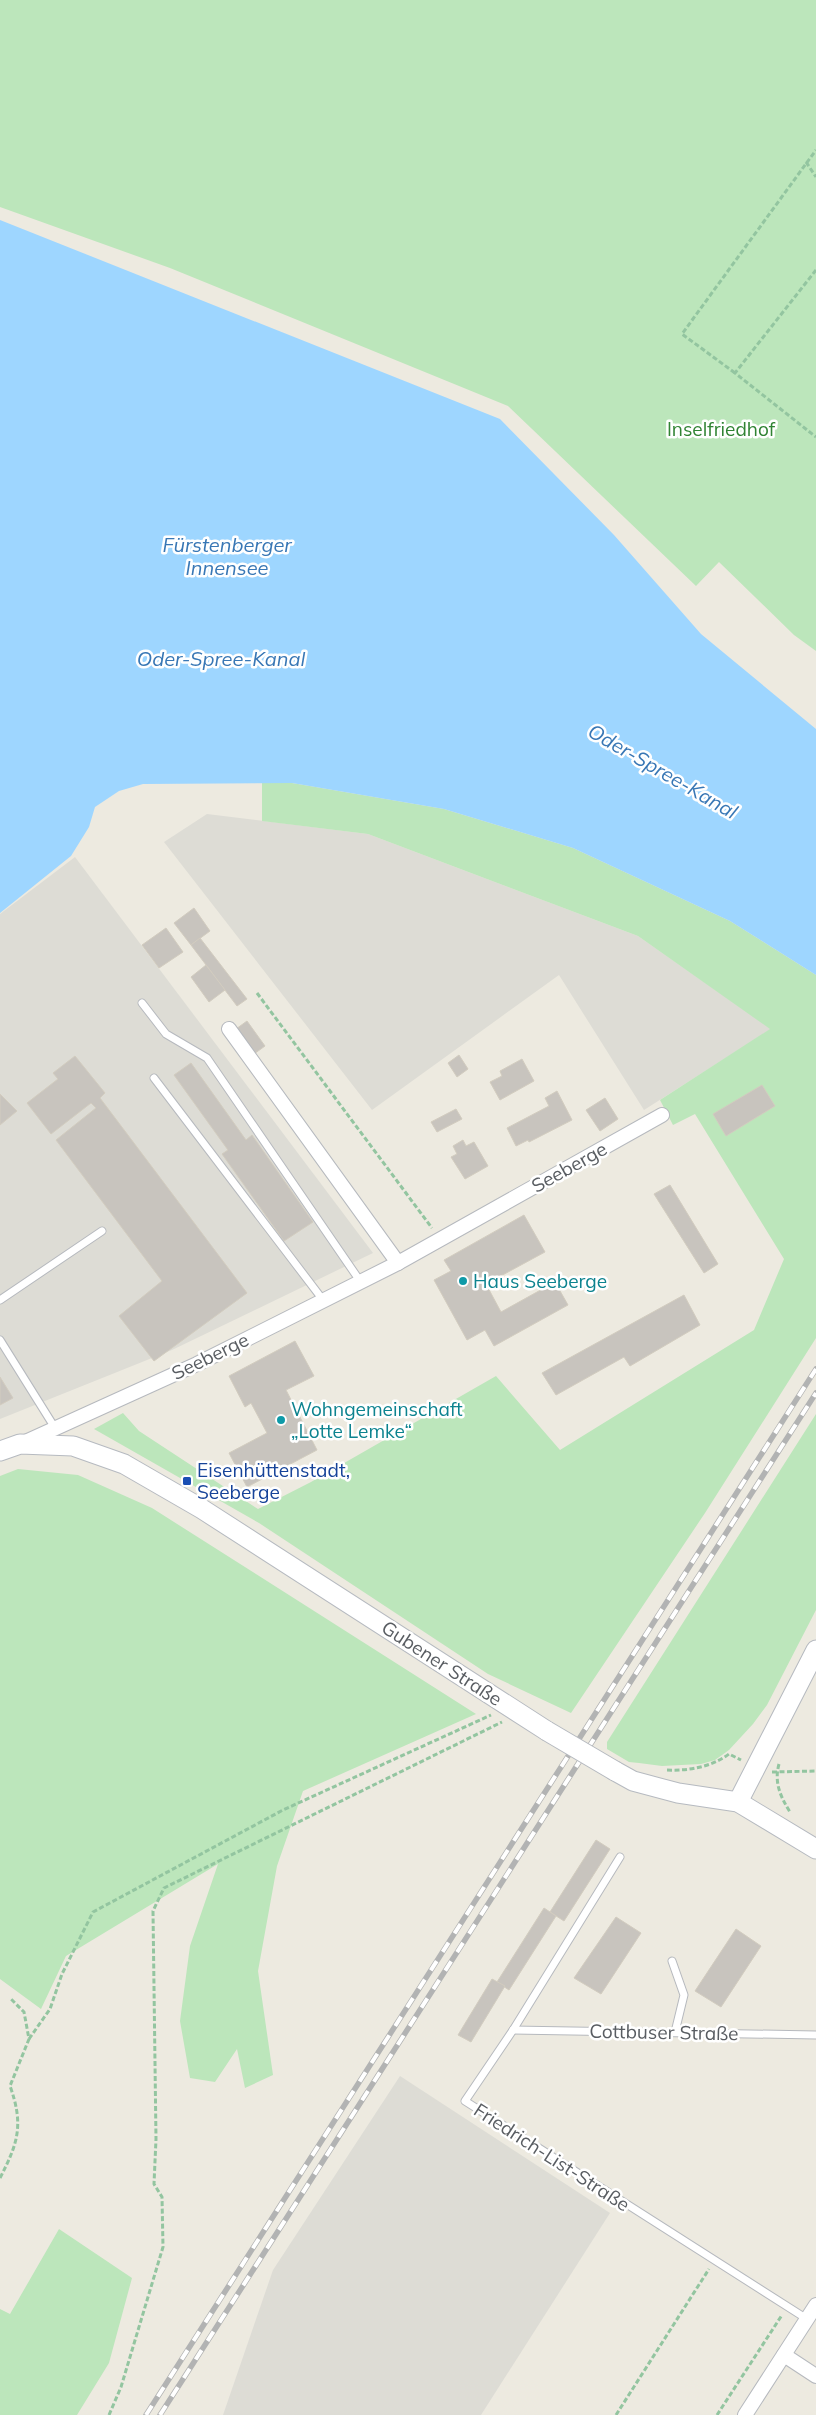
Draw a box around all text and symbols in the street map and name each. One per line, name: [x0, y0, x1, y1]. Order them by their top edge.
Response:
park label: Inselfriedhof: [667, 417, 776, 441]
water label: Fürstenberger Innensee: [162, 532, 292, 580]
water label: Oder-Spree-Kanal: [137, 646, 306, 671]
water label: Oder-Spree-Kanal: [584, 718, 742, 824]
street label: Seeberge: [527, 1136, 611, 1198]
place label: Haus Seeberge: [473, 1269, 607, 1293]
marker: Haus Seeberge: [457, 1275, 469, 1287]
street label: Seeberge: [168, 1327, 252, 1385]
place label: Wohngemeinschaft „Lotte Lemke“: [291, 1397, 463, 1443]
marker: Wohngemeinschaft „Lotte Lemke“: [275, 1414, 287, 1426]
place label: Eisenhüttenstadt, Seeberge: [197, 1458, 350, 1504]
marker: Eisenhüttenstadt, Seeberge: [181, 1475, 193, 1487]
street label: Gubener Straße: [377, 1615, 507, 1711]
street label: Cottbuser Straße: [589, 2019, 739, 2045]
street label: Friedrich-List-Straße: [469, 2098, 635, 2216]

